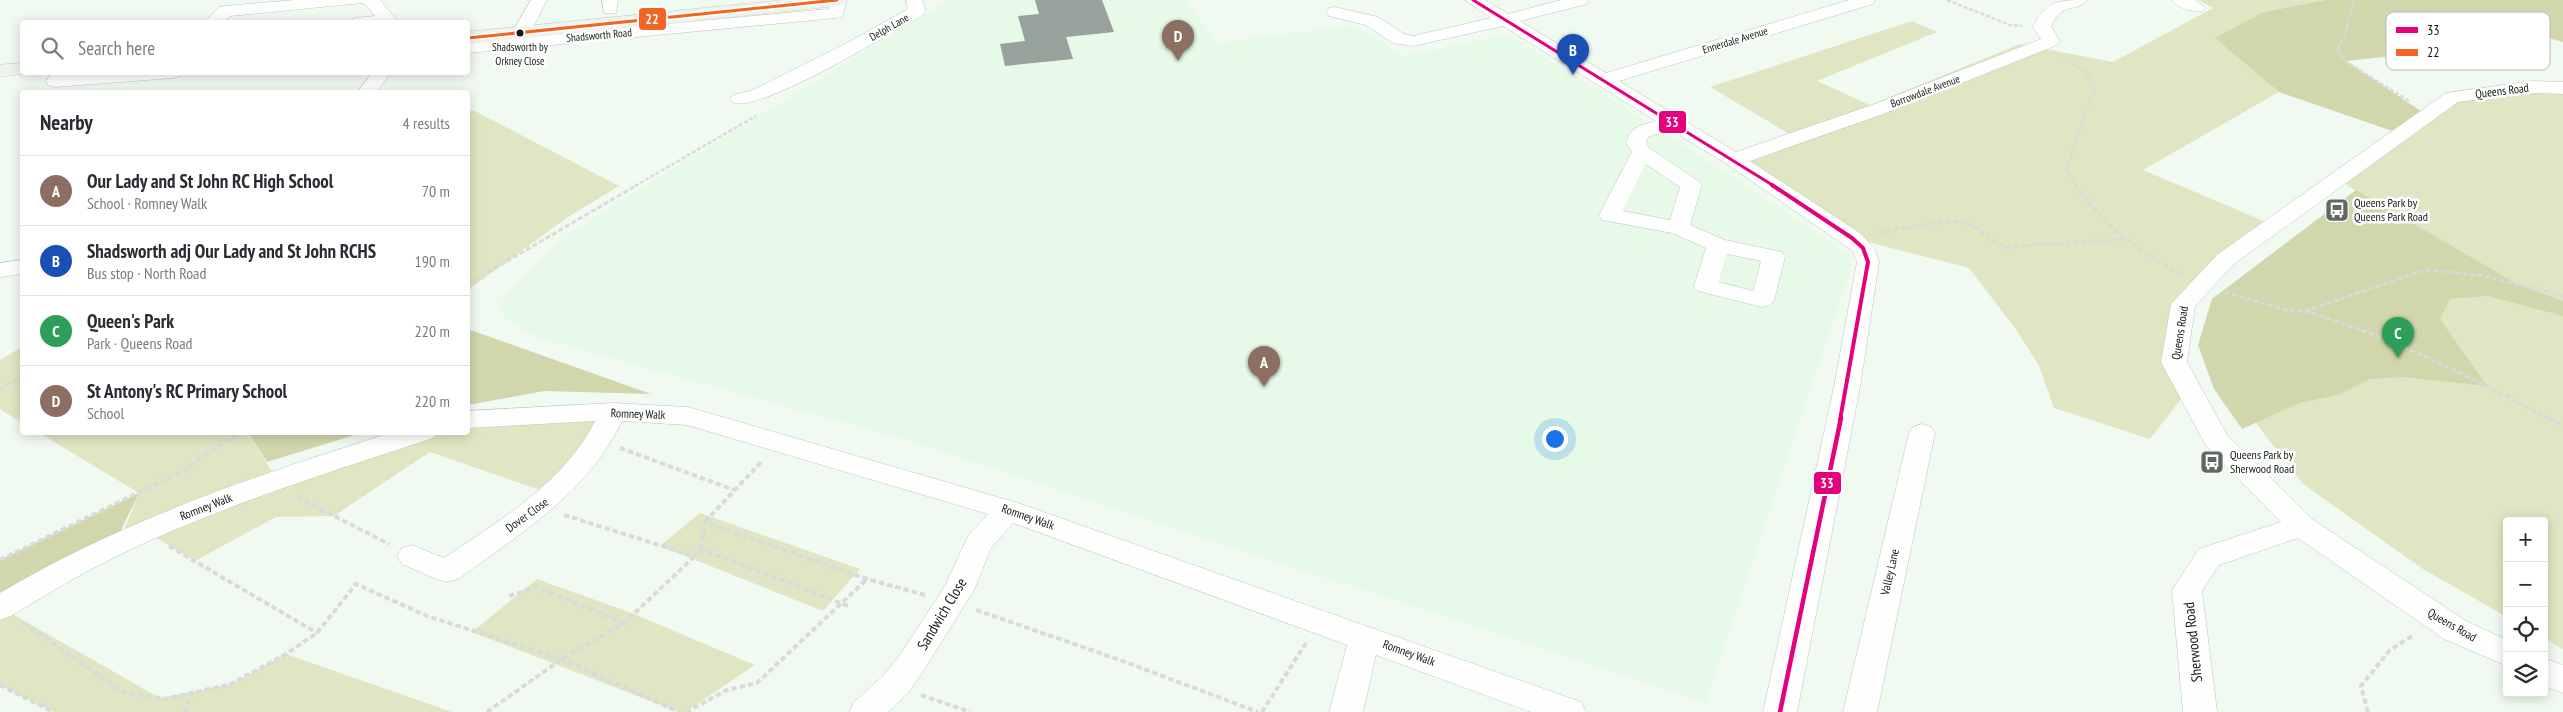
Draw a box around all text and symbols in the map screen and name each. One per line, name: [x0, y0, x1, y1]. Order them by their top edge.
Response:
line badge: 22: [638, 7, 667, 31]
text: 22: [645, 10, 659, 28]
street label: Delph Lane: [867, 10, 912, 44]
legend: [2386, 12, 2550, 70]
search box: [20, 20, 470, 75]
pin: D: [1162, 20, 1194, 61]
text: 33: [2427, 21, 2440, 39]
street label: Ennerdale Avenue: [1700, 23, 1770, 57]
street label: Shadsworth Road: [566, 25, 633, 45]
marker: Shadsworth by Orkney Close: [515, 28, 525, 38]
icon: search: [38, 34, 66, 62]
pin: B: [1557, 34, 1589, 75]
text: Search here: [78, 36, 155, 60]
place label: Shadsworth by Orkney Close: [492, 40, 549, 68]
text: 22: [2427, 43, 2440, 61]
street label: Borrowdale Avenue: [1888, 71, 1962, 111]
street label: Queens Road: [2474, 80, 2530, 101]
text: Nearby: [40, 109, 93, 136]
line badge: 33: [1658, 110, 1687, 134]
text: 4 results: [403, 113, 450, 133]
text: 33: [1665, 113, 1679, 131]
text: Our Lady and St John RC High School: [87, 169, 333, 193]
text: A: [52, 181, 60, 201]
text: 70 m: [422, 181, 450, 201]
text: School · Romney Walk: [87, 193, 207, 213]
place label: Queens Park by Queens Park Road: [2354, 195, 2428, 224]
bus stop icon: Queens Park by Queens Park Road: [2324, 197, 2350, 223]
text: Shadsworth adj Our Lady and St John RCHS: [87, 239, 376, 263]
text: B: [52, 251, 60, 271]
text: 190 m: [415, 251, 450, 271]
text: Bus stop · North Road: [87, 263, 206, 283]
street label: Queens Road: [2168, 305, 2191, 361]
text: Queen's Park: [87, 309, 174, 333]
pin: C: [2382, 317, 2414, 358]
text: C: [52, 321, 60, 341]
text: 220 m: [415, 321, 450, 341]
text: Park · Queens Road: [87, 333, 193, 353]
pin: A: [1248, 346, 1280, 387]
text: St Antony's RC Primary School: [87, 379, 287, 403]
text: D: [52, 391, 60, 411]
text: 220 m: [415, 391, 450, 411]
text: School: [87, 403, 124, 423]
street label: Romney Walk: [610, 405, 666, 422]
your location: [1542, 426, 1568, 452]
place label: Queens Park by Sherwood Road: [2230, 447, 2294, 476]
bus stop icon: Queens Park by Sherwood Road: [2199, 449, 2225, 475]
line badge: 33: [1813, 471, 1842, 495]
text: 33: [1820, 474, 1834, 492]
street label: Romney Walk: [178, 490, 234, 523]
street label: Dover Close: [502, 494, 551, 535]
street label: Romney Walk: [1000, 501, 1057, 533]
map controls: [2503, 517, 2548, 697]
button: +: [2503, 517, 2548, 562]
street label: Valley Lane: [1877, 547, 1902, 597]
button: −: [2503, 562, 2548, 607]
street label: Sandwich Close: [913, 574, 971, 653]
street label: Sherwood Road: [2179, 601, 2206, 683]
street label: Queens Road: [2425, 605, 2479, 645]
button: locate: [2503, 607, 2548, 652]
street label: Romney Walk: [1381, 636, 1438, 669]
button: layers: [2503, 652, 2548, 697]

